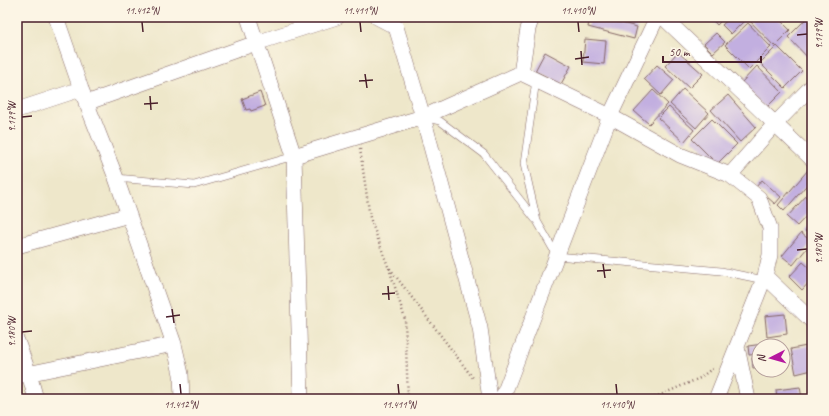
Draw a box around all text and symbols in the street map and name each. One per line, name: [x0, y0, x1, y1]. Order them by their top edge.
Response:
text: 11.412°N: [125, 4, 161, 17]
text: 11.411°N: [343, 4, 379, 17]
text: 11.410°N: [561, 4, 597, 17]
text: 9.179°W: [812, 17, 825, 49]
scale bar: [663, 38, 761, 64]
text: 50 m: [669, 44, 691, 60]
text: 9.179°W: [5, 100, 18, 132]
text: 9.180°W: [812, 232, 825, 264]
text: 9.180°W: [5, 315, 18, 347]
north arrow: [751, 338, 791, 378]
text: N: [754, 353, 768, 363]
text: 11.412°N: [164, 398, 200, 411]
text: 11.411°N: [382, 398, 418, 411]
text: 11.410°N: [600, 398, 636, 411]

